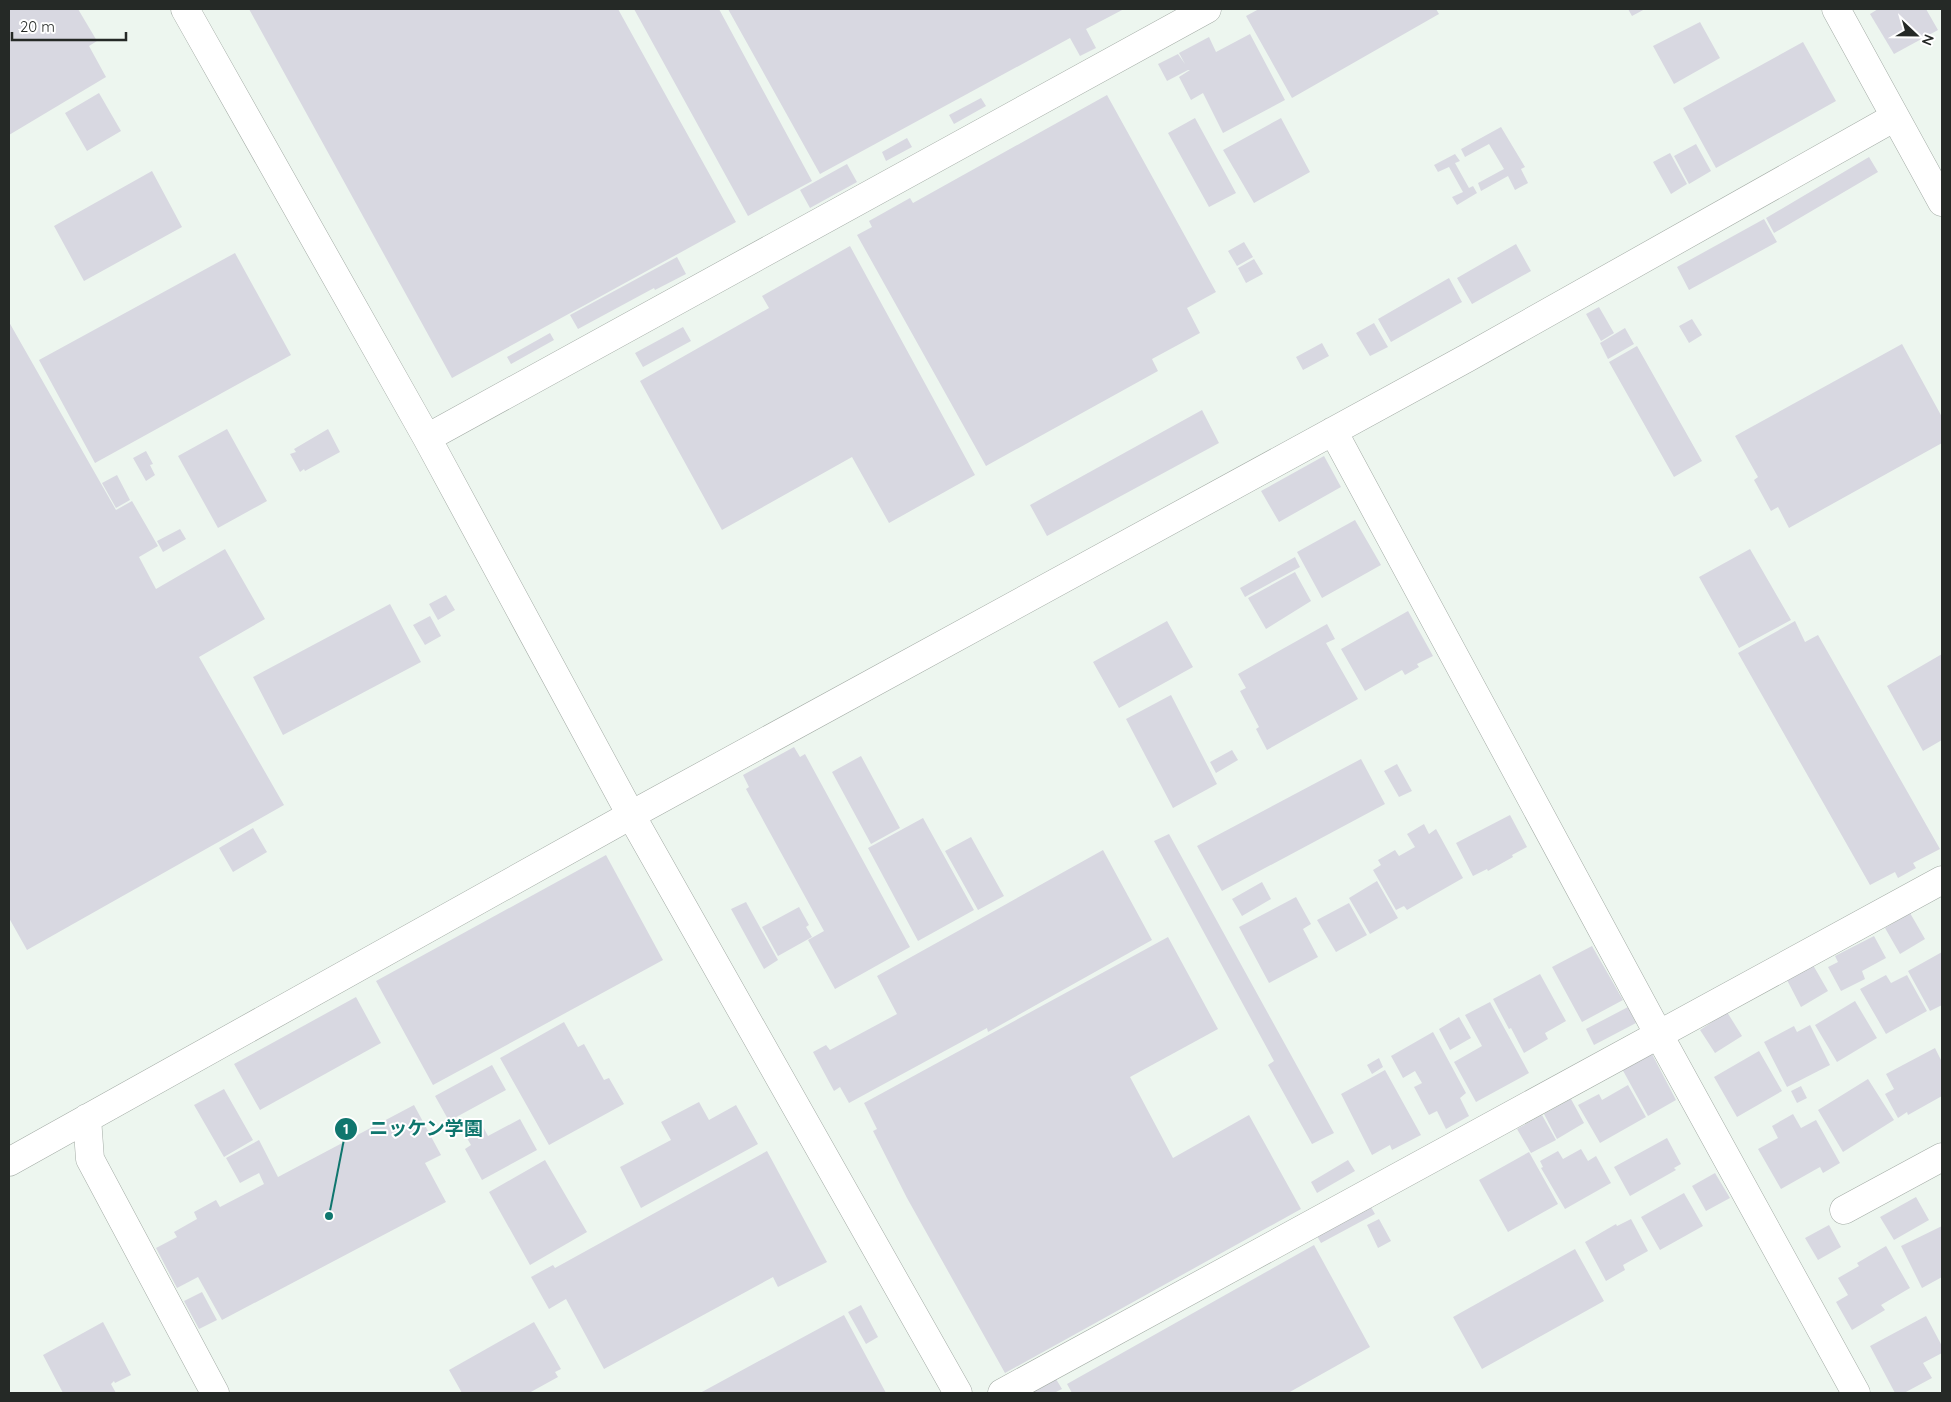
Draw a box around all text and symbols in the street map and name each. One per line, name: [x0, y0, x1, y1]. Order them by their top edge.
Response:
scale bar: [12, 10, 126, 42]
north arrow: [1891, 10, 1941, 60]
text: 20 m: [20, 17, 55, 36]
text: N: [1918, 32, 1938, 48]
callout: ニッケン学園: [334, 1112, 493, 1146]
text: ニッケン学園: [369, 1116, 483, 1140]
text: 1: [343, 1119, 349, 1138]

